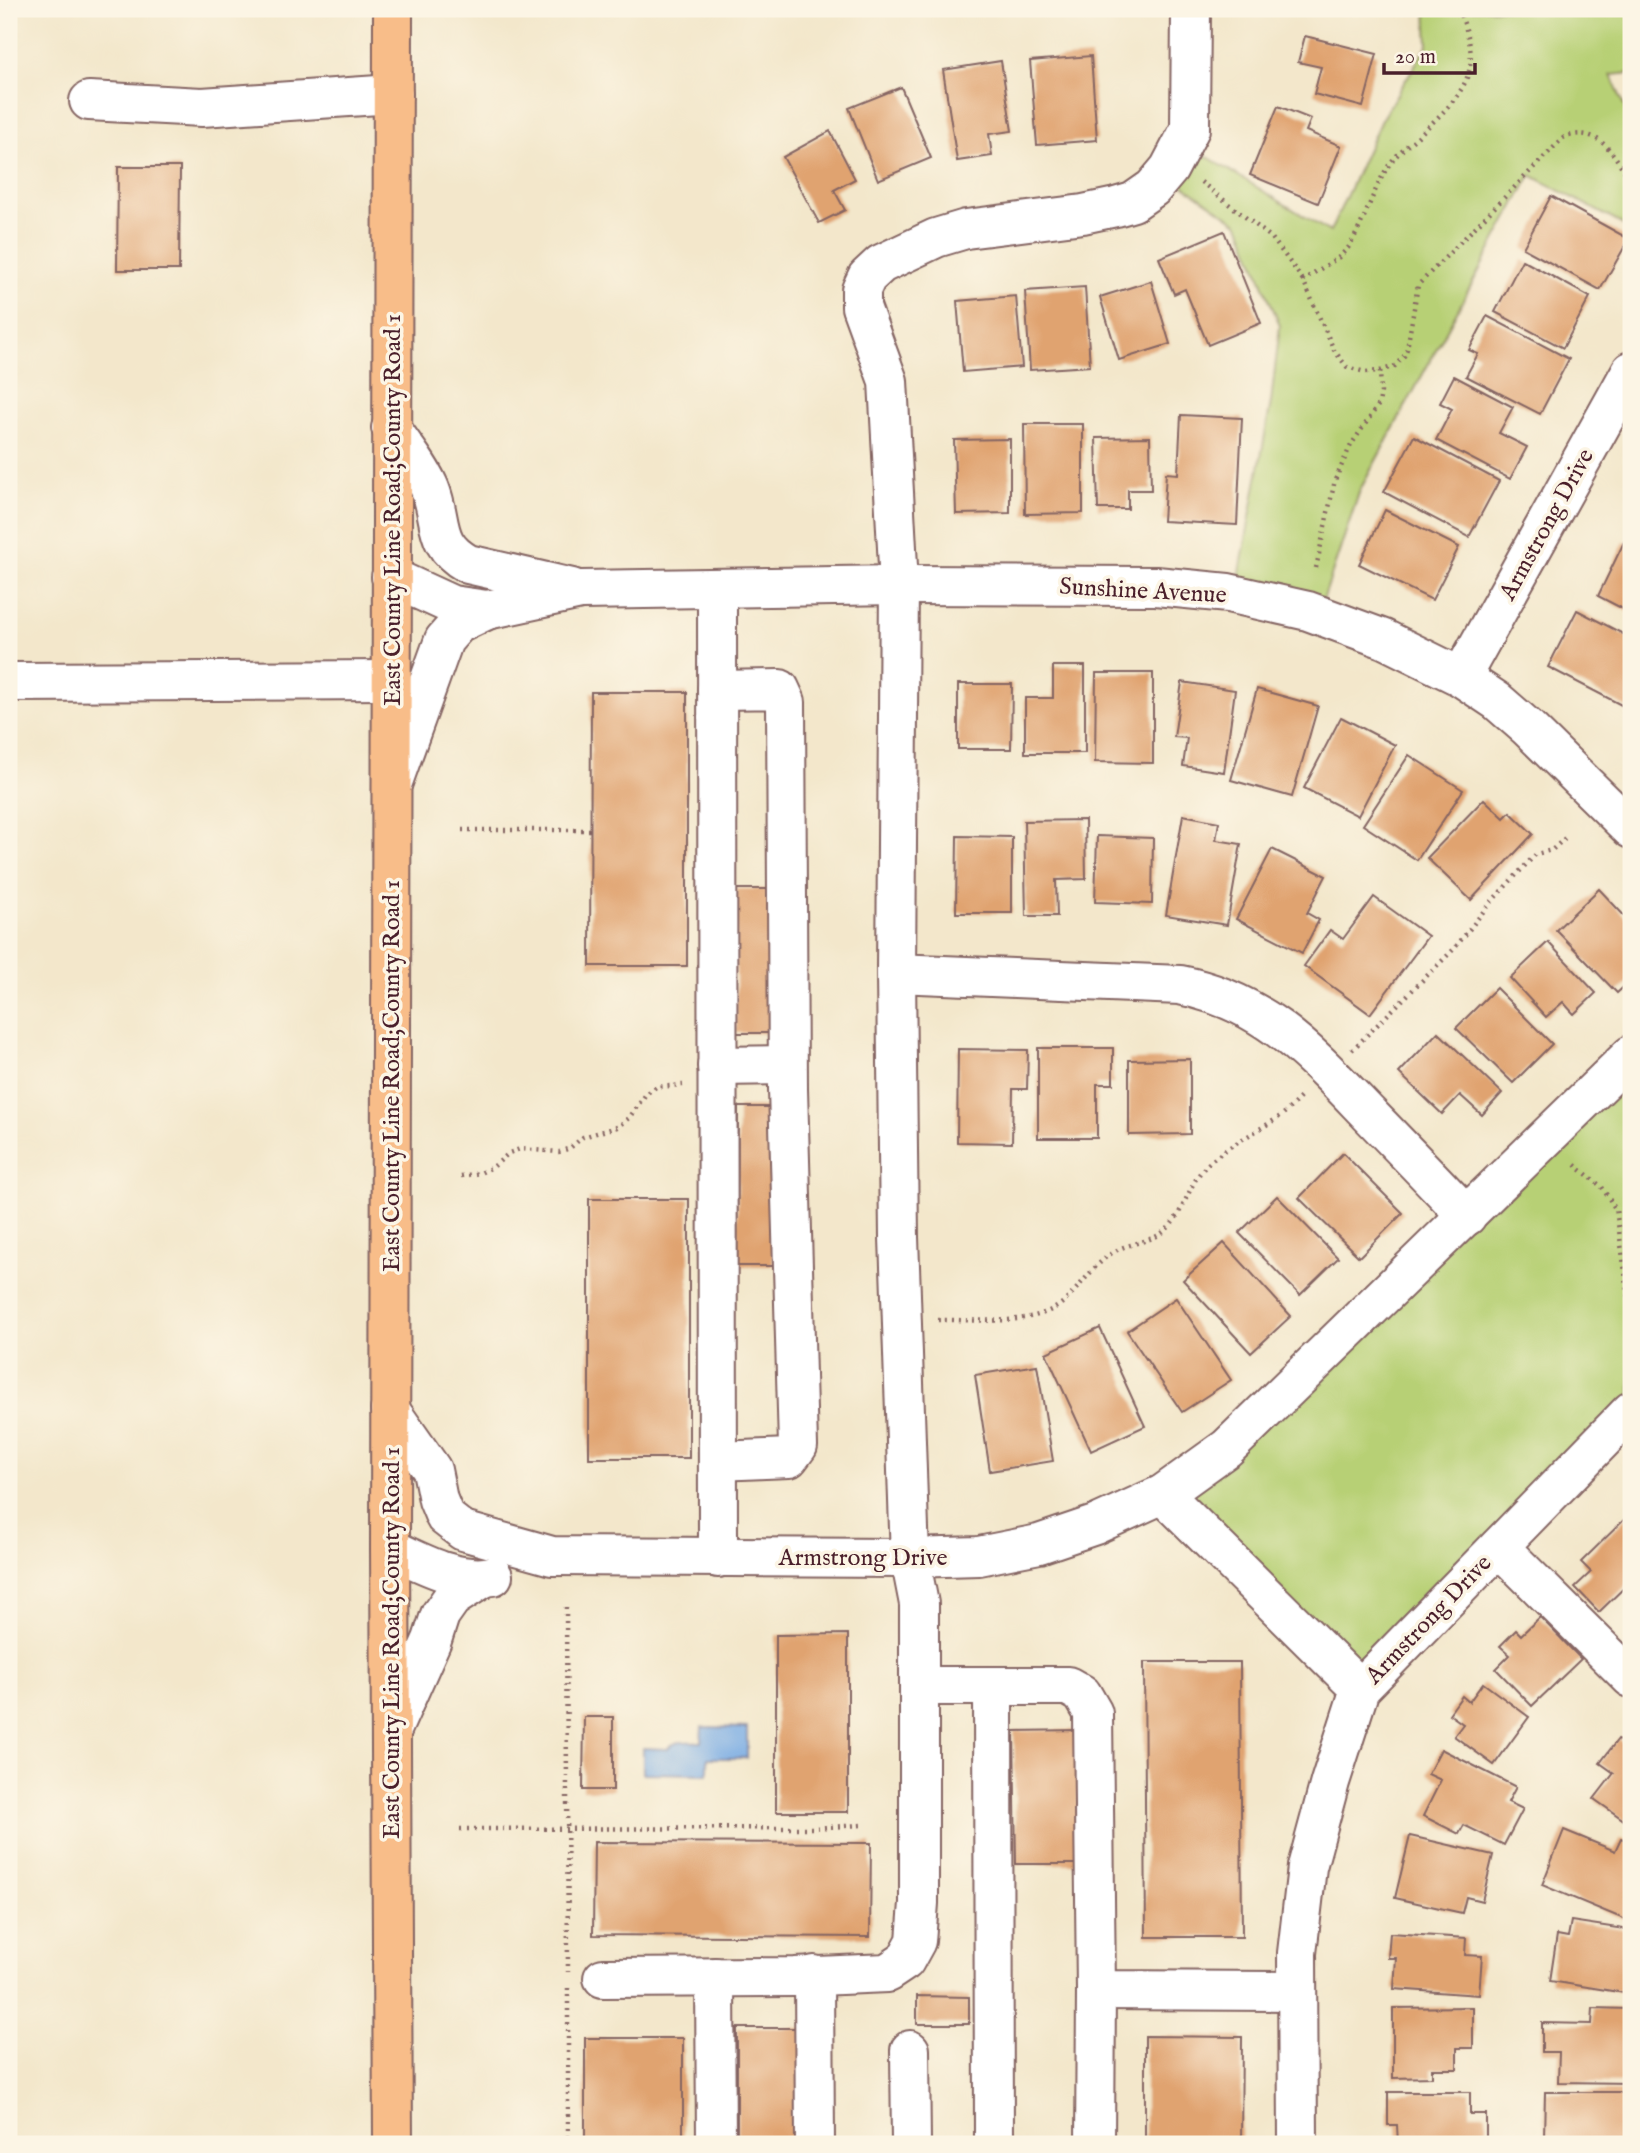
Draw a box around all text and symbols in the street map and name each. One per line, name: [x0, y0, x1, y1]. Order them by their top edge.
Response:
scale bar: [1384, 32, 1476, 76]
text: 20 m: [1395, 44, 1436, 71]
street label: East County Line Road;County Road 1: [378, 314, 409, 706]
street label: Armstrong Drive: [1492, 443, 1602, 607]
street label: Sunshine Avenue: [1058, 572, 1227, 611]
street label: East County Line Road;County Road 1: [377, 880, 408, 1272]
street label: East County Line Road;County Road 1: [377, 1447, 408, 1839]
street label: Armstrong Drive: [778, 1543, 947, 1574]
street label: Armstrong Drive: [1359, 1549, 1499, 1692]

